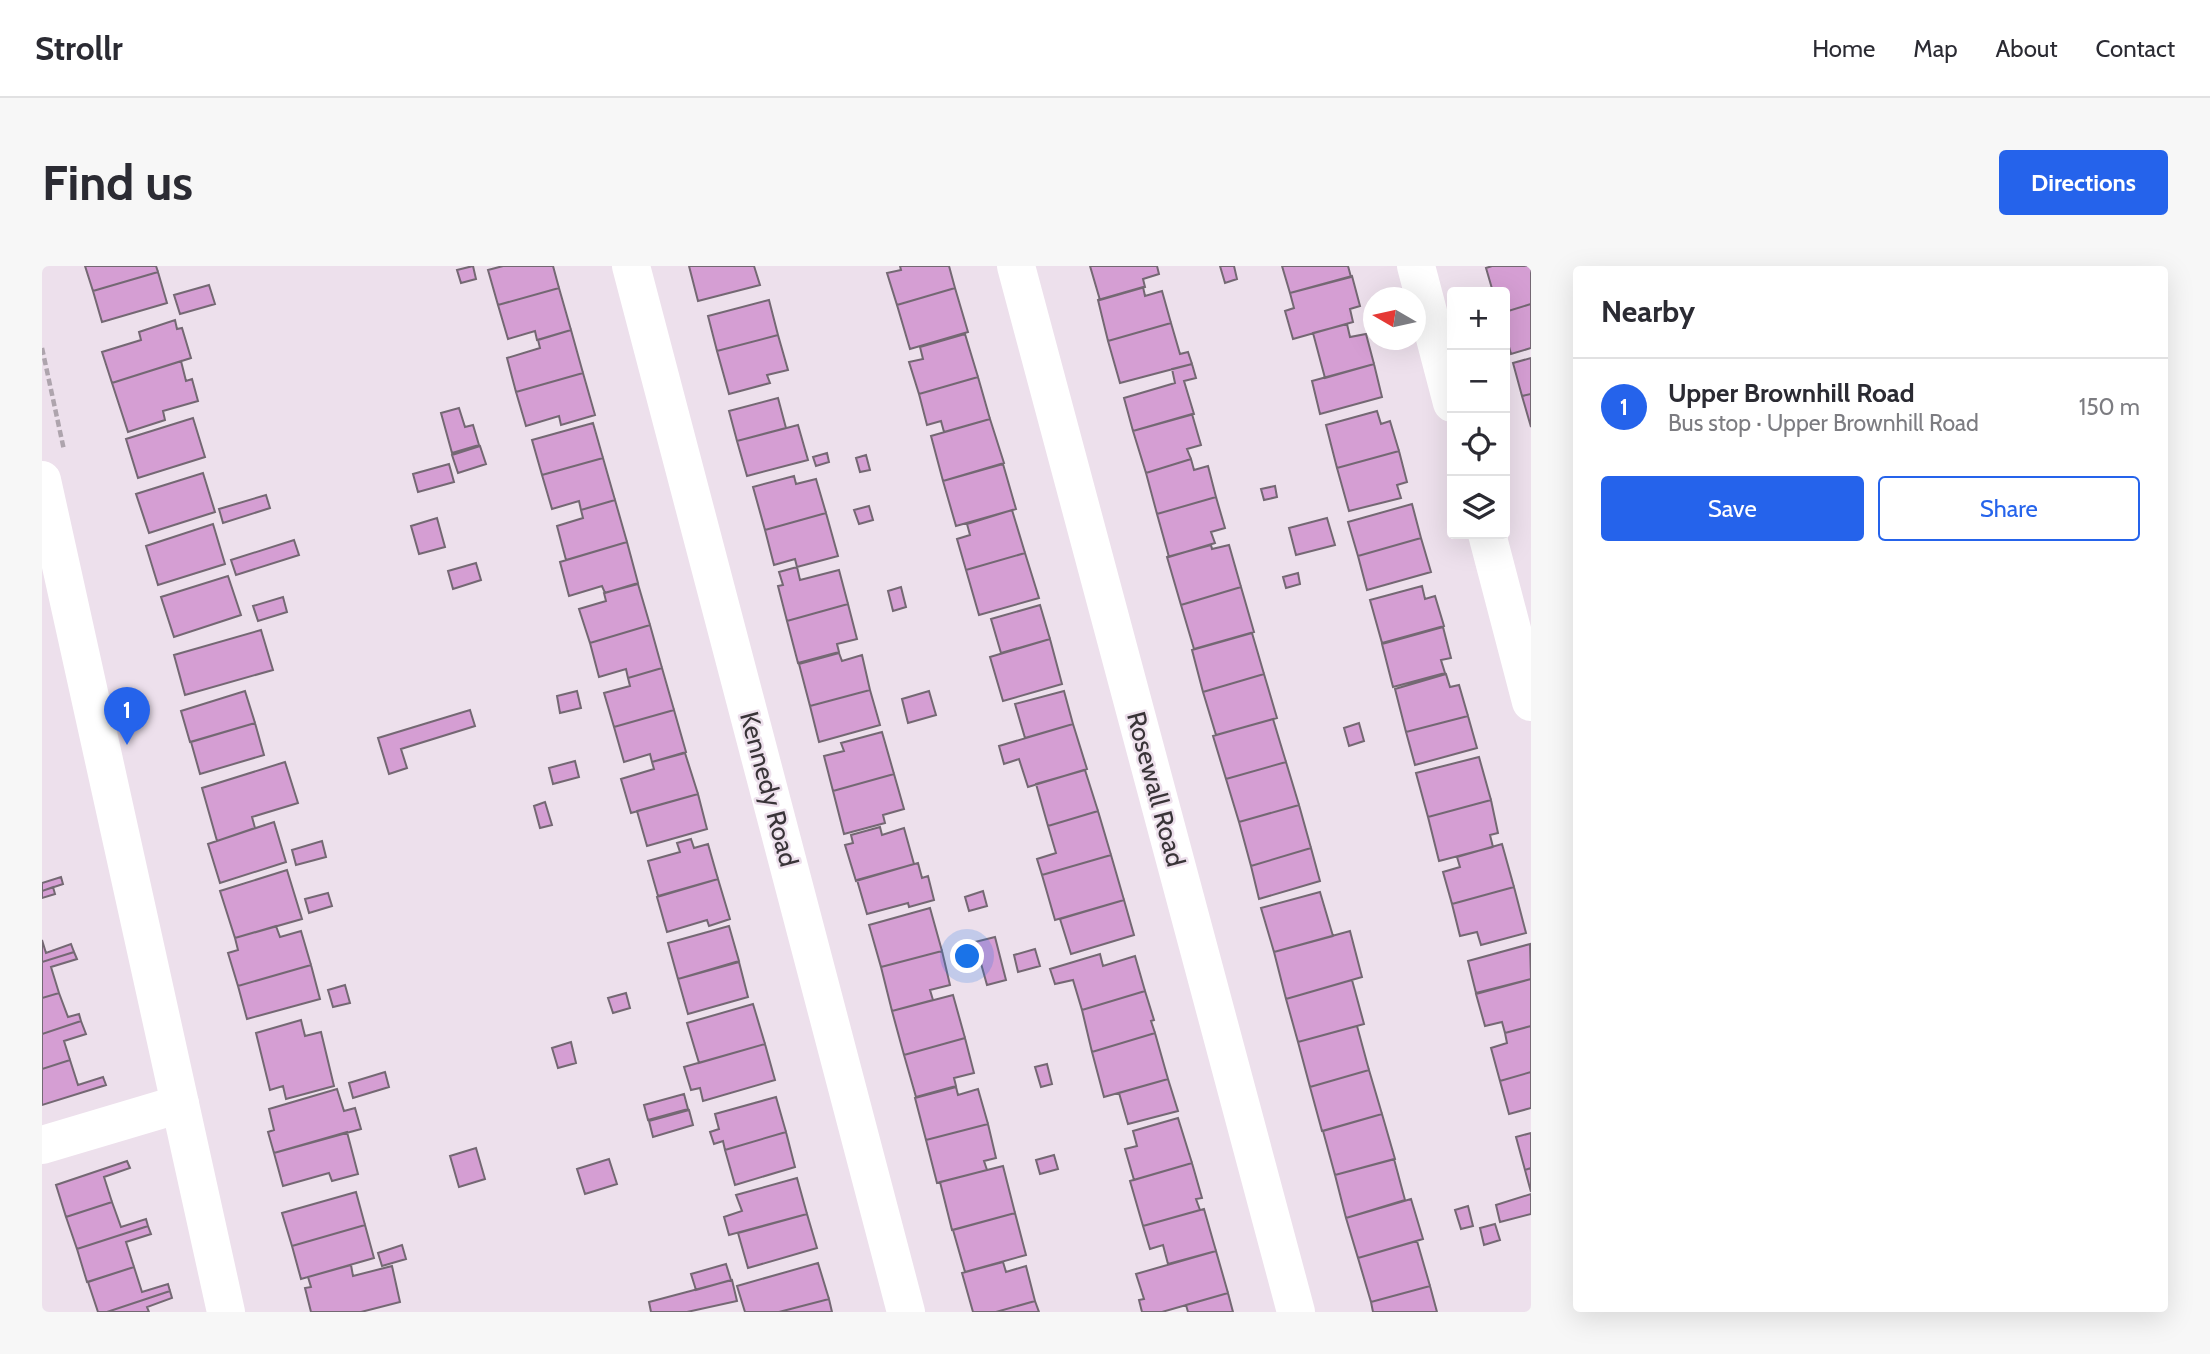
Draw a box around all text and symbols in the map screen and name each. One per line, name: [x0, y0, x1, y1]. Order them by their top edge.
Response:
text: Strollr: [35, 28, 123, 68]
text: Home: [1812, 34, 1875, 63]
text: Map: [1913, 34, 1958, 63]
text: About: [1996, 34, 2058, 63]
text: Contact: [2096, 34, 2175, 63]
button: Directions: [1999, 150, 2168, 215]
text: Find us: [42, 153, 193, 212]
north arrow: [1363, 287, 1426, 350]
map controls: [1447, 287, 1510, 539]
button: +: [1447, 287, 1510, 350]
text: Nearby: [1601, 293, 1695, 330]
button: −: [1447, 350, 1510, 413]
text: Upper Brownhill Road: [1668, 377, 1915, 409]
text: 1: [1620, 393, 1628, 421]
text: 150 m: [2079, 393, 2140, 421]
text: Bus stop · Upper Brownhill Road: [1668, 409, 1979, 437]
button: locate: [1447, 413, 1510, 476]
button: layers: [1447, 476, 1510, 539]
button: Save: [1601, 476, 1864, 541]
button: Share: [1878, 476, 2140, 541]
pin: 1: [104, 687, 150, 745]
street label: Kennedy Road: [733, 708, 805, 870]
street label: Rosewall Road: [1120, 708, 1192, 870]
your location: [950, 939, 984, 973]

